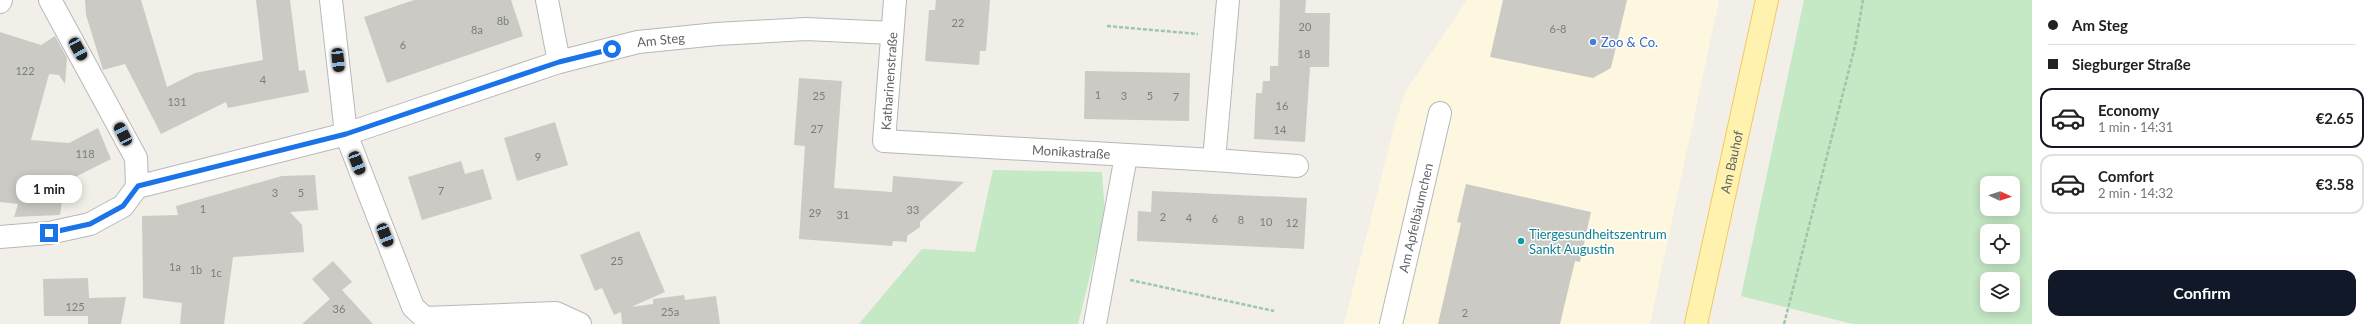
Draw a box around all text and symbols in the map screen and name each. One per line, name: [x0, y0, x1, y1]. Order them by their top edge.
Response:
house number: 8b: [497, 14, 509, 27]
house number: 22: [952, 16, 964, 29]
text: Am Steg: [2072, 16, 2128, 34]
house number: 20: [1299, 20, 1312, 33]
house number: 6-8: [1550, 22, 1566, 35]
house number: 8a: [471, 23, 483, 36]
street label: Am Steg: [636, 29, 686, 50]
street label: Katharinenstraße: [878, 31, 900, 131]
place label: Zoo & Co.: [1601, 34, 1658, 50]
car: [67, 36, 89, 62]
marker: Zoo & Co.: [1588, 37, 1598, 47]
house number: 6: [400, 38, 406, 51]
route start: [603, 40, 621, 58]
car: [331, 47, 345, 73]
house number: 18: [1298, 47, 1310, 60]
text: Siegburger Straße: [2072, 55, 2191, 73]
house number: 122: [15, 64, 35, 77]
house number: 4: [260, 73, 267, 86]
house number: 1: [1095, 88, 1101, 101]
house number: 25: [813, 89, 825, 102]
house number: 3: [1121, 89, 1127, 102]
house number: 5: [1147, 89, 1153, 102]
house number: 7: [1173, 90, 1179, 103]
house number: 131: [167, 95, 187, 108]
house number: 16: [1276, 99, 1288, 112]
icon: car: [2050, 100, 2086, 136]
text: Economy: [2098, 101, 2159, 119]
text: €2.65: [2316, 109, 2354, 127]
text: 1 min · 14:31: [2098, 119, 2173, 135]
car: [112, 121, 134, 147]
house number: 27: [811, 122, 823, 135]
house number: 14: [1274, 123, 1287, 136]
street label: Am Bauhof: [1717, 128, 1746, 195]
street label: Monikastraße: [1032, 142, 1111, 162]
house number: 118: [75, 147, 95, 160]
car: [347, 150, 367, 176]
house number: 9: [535, 150, 541, 163]
street label: Am Apfelbäumchen: [1395, 161, 1436, 274]
icon: car: [2050, 166, 2086, 202]
text: Comfort: [2098, 167, 2154, 185]
callout: 1 min: [16, 175, 82, 203]
text: €3.58: [2316, 175, 2354, 193]
north arrow: [1980, 176, 2020, 216]
map controls: [1980, 176, 2020, 312]
text: 1 min: [33, 181, 65, 197]
house number: 7: [438, 184, 444, 197]
text: 2 min · 14:32: [2098, 185, 2173, 201]
house number: 3: [272, 186, 278, 199]
house number: 5: [298, 186, 304, 199]
house number: 1: [200, 202, 206, 215]
house number: 33: [907, 203, 919, 216]
house number: 29: [809, 206, 821, 219]
house number: 31: [837, 208, 849, 221]
house number: 2: [1160, 210, 1166, 223]
house number: 4: [1186, 211, 1193, 224]
house number: 6: [1212, 212, 1218, 225]
house number: 8: [1238, 213, 1244, 226]
house number: 10: [1260, 215, 1273, 228]
house number: 12: [1286, 216, 1298, 229]
car: [375, 222, 395, 248]
route end: [40, 224, 58, 242]
button: locate: [1980, 224, 2020, 264]
place label: Tiergesundheitszentrum Sankt Augustin: [1529, 226, 1667, 257]
marker: Tiergesundheitszentrum Sankt Augustin: [1516, 236, 1526, 246]
house number: 25: [611, 254, 623, 267]
house number: 1a: [169, 260, 181, 273]
house number: 1b: [190, 263, 202, 276]
house number: 1c: [210, 266, 222, 279]
button: Confirm: [2048, 270, 2356, 316]
button: layers: [1980, 272, 2020, 312]
house number: 125: [65, 300, 85, 313]
house number: 36: [333, 302, 345, 315]
house number: 25a: [661, 305, 679, 318]
house number: 2: [1462, 306, 1468, 319]

